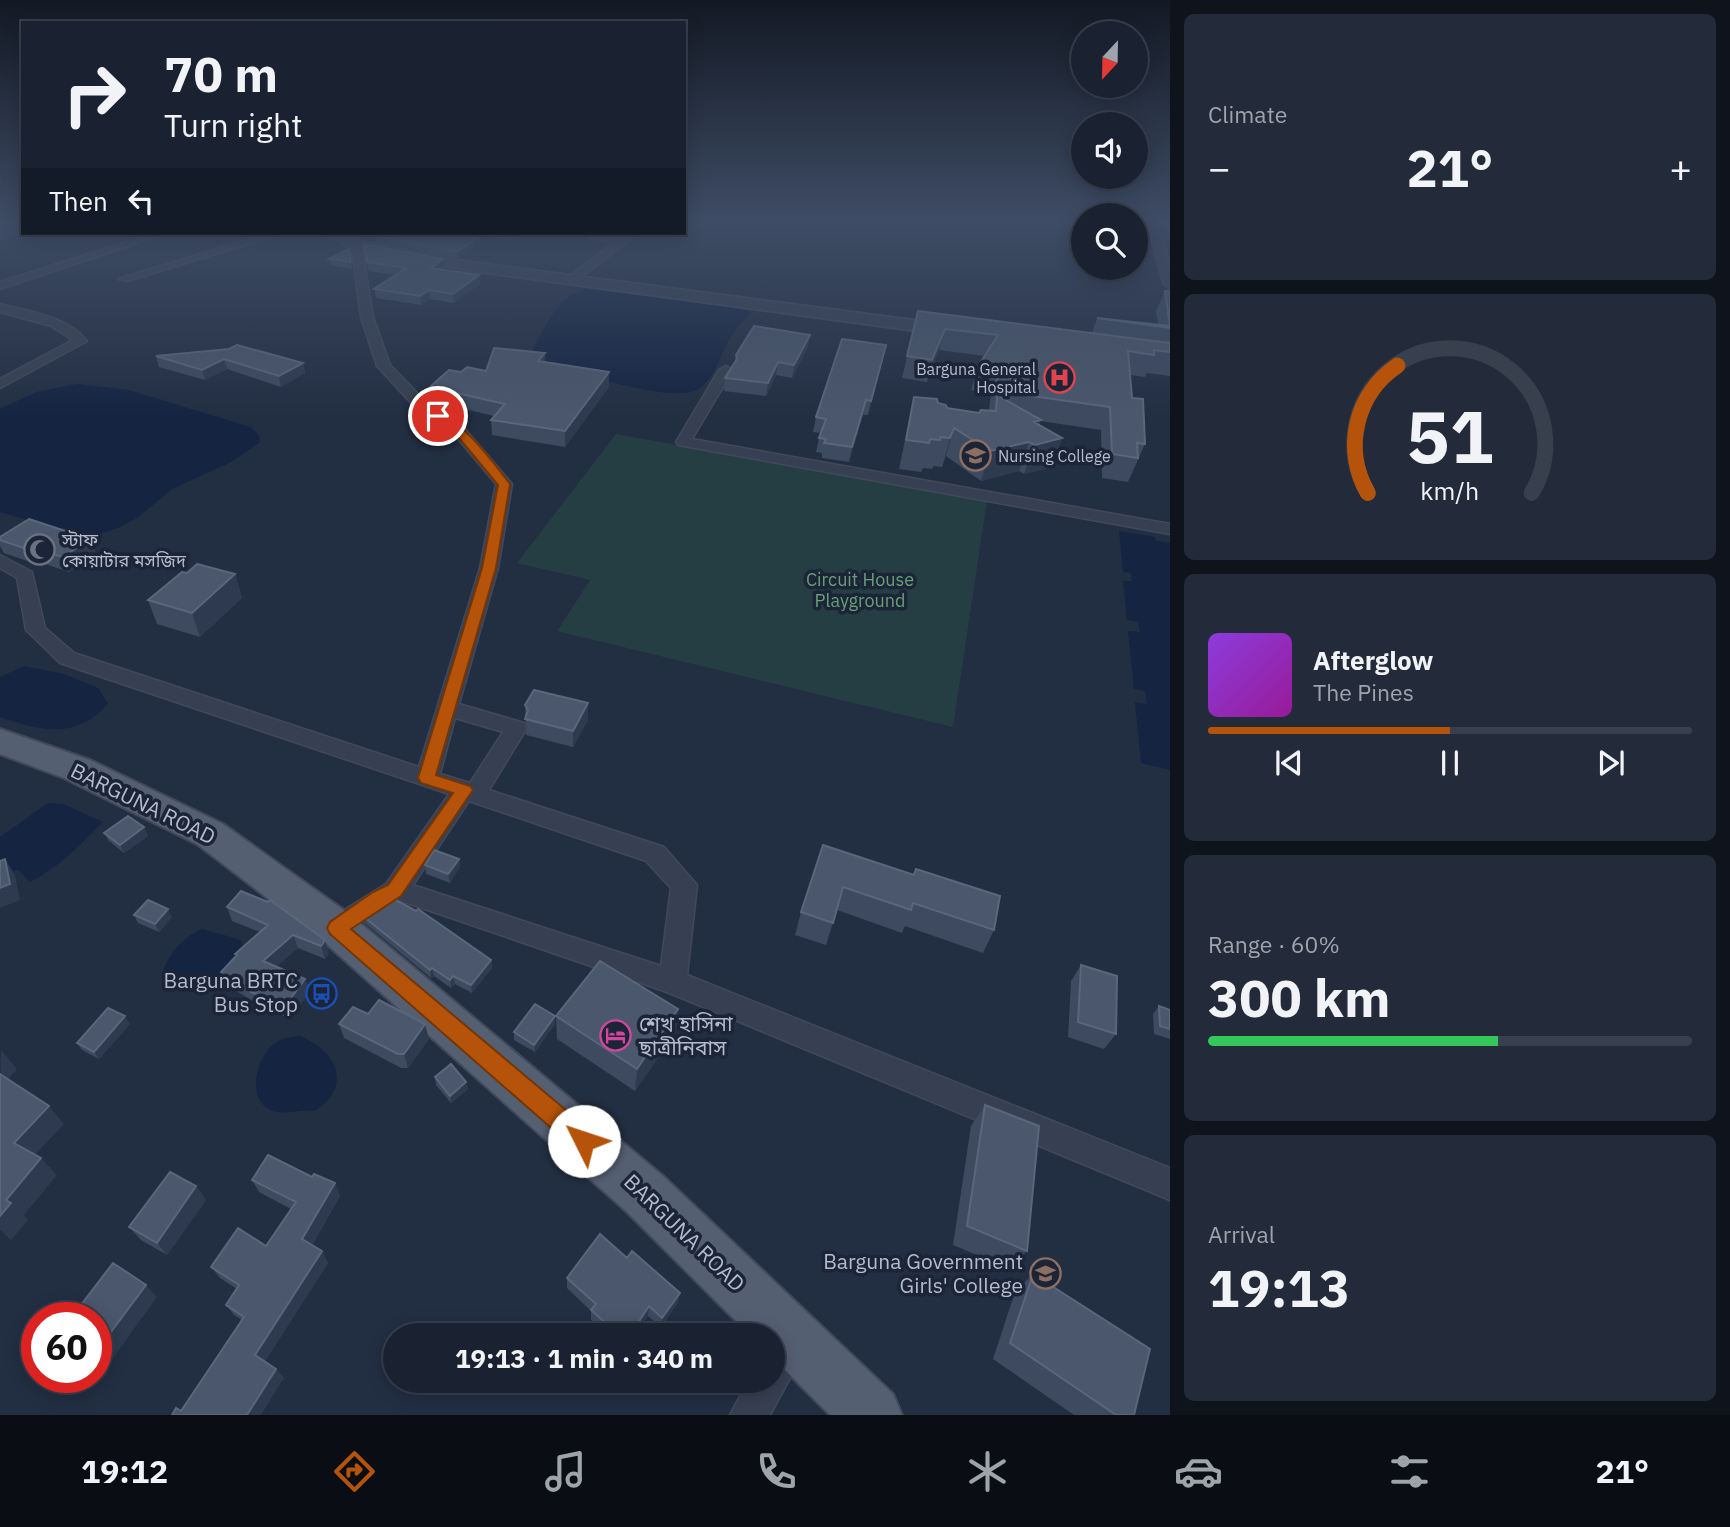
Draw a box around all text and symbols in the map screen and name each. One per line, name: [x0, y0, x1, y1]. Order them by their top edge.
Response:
north arrow: [1071, 21, 1148, 98]
map controls: [1071, 21, 1148, 280]
text: 70 m: [164, 42, 278, 105]
icon: right: [49, 49, 140, 140]
text: Climate: [1208, 99, 1287, 129]
text: Turn right: [164, 104, 302, 146]
button: sound: [1071, 112, 1148, 189]
text: 21°: [1407, 134, 1493, 201]
text: −: [1208, 143, 1231, 192]
text: +: [1669, 143, 1692, 192]
icon: left: [122, 182, 160, 220]
text: Then: [49, 184, 108, 218]
button: search: [1071, 203, 1148, 280]
place label: Barguna General Hospital: [916, 359, 1036, 397]
hospital icon: Barguna General Hospital: [1042, 361, 1076, 395]
pin: [408, 386, 468, 446]
text: 51: [1406, 389, 1494, 484]
icon: arrive: [419, 397, 457, 435]
school or university icon: Nursing College: [958, 439, 992, 473]
place label: Nursing College: [998, 446, 1111, 466]
text: km/h: [1421, 474, 1479, 507]
place label: স্টাফ কোয়াটার মসজিদ: [61, 528, 187, 572]
mosque icon: স্টাফ কোয়াটার মসজিদ: [22, 533, 56, 567]
park label: Circuit House Playground: [806, 568, 914, 612]
text: Afterglow: [1313, 643, 1433, 677]
text: The Pines: [1313, 677, 1414, 707]
icon: previous: [1270, 744, 1308, 782]
icon: pause: [1431, 744, 1469, 782]
icon: next: [1592, 744, 1630, 782]
street label: BARGUNA ROAD: [66, 756, 220, 850]
text: Range · 60%: [1208, 929, 1340, 959]
text: 300 km: [1208, 964, 1390, 1031]
place label: Barguna BRTC Bus Stop: [164, 966, 298, 1018]
bus stop icon: Barguna BRTC Bus Stop: [304, 976, 338, 1010]
place label: শেখ হাসিনা ছাত্রীনিবাস: [638, 1009, 733, 1061]
hotel icon: শেখ হাসিনা ছাত্রীনিবাস: [599, 1019, 633, 1053]
position arrow: [547, 1104, 621, 1178]
street label: BARGUNA ROAD: [618, 1167, 751, 1297]
text: Arrival: [1208, 1219, 1275, 1249]
place label: Barguna Government Girls' College: [823, 1247, 1023, 1299]
text: 19:13: [1208, 1254, 1350, 1321]
school or university icon: Barguna Government Girls' College: [1029, 1257, 1063, 1291]
speed limit sign: 60: [21, 1302, 112, 1393]
text: 19:13 · 1 min · 340 m: [455, 1341, 713, 1375]
icon: directions: [330, 1447, 379, 1496]
icon: music: [541, 1447, 590, 1496]
icon: phone: [752, 1447, 801, 1496]
icon: climate: [963, 1447, 1012, 1496]
icon: car: [1174, 1447, 1223, 1496]
icon: filters: [1385, 1447, 1434, 1496]
text: 19:12: [81, 1450, 168, 1492]
text: 21°: [1596, 1450, 1649, 1492]

